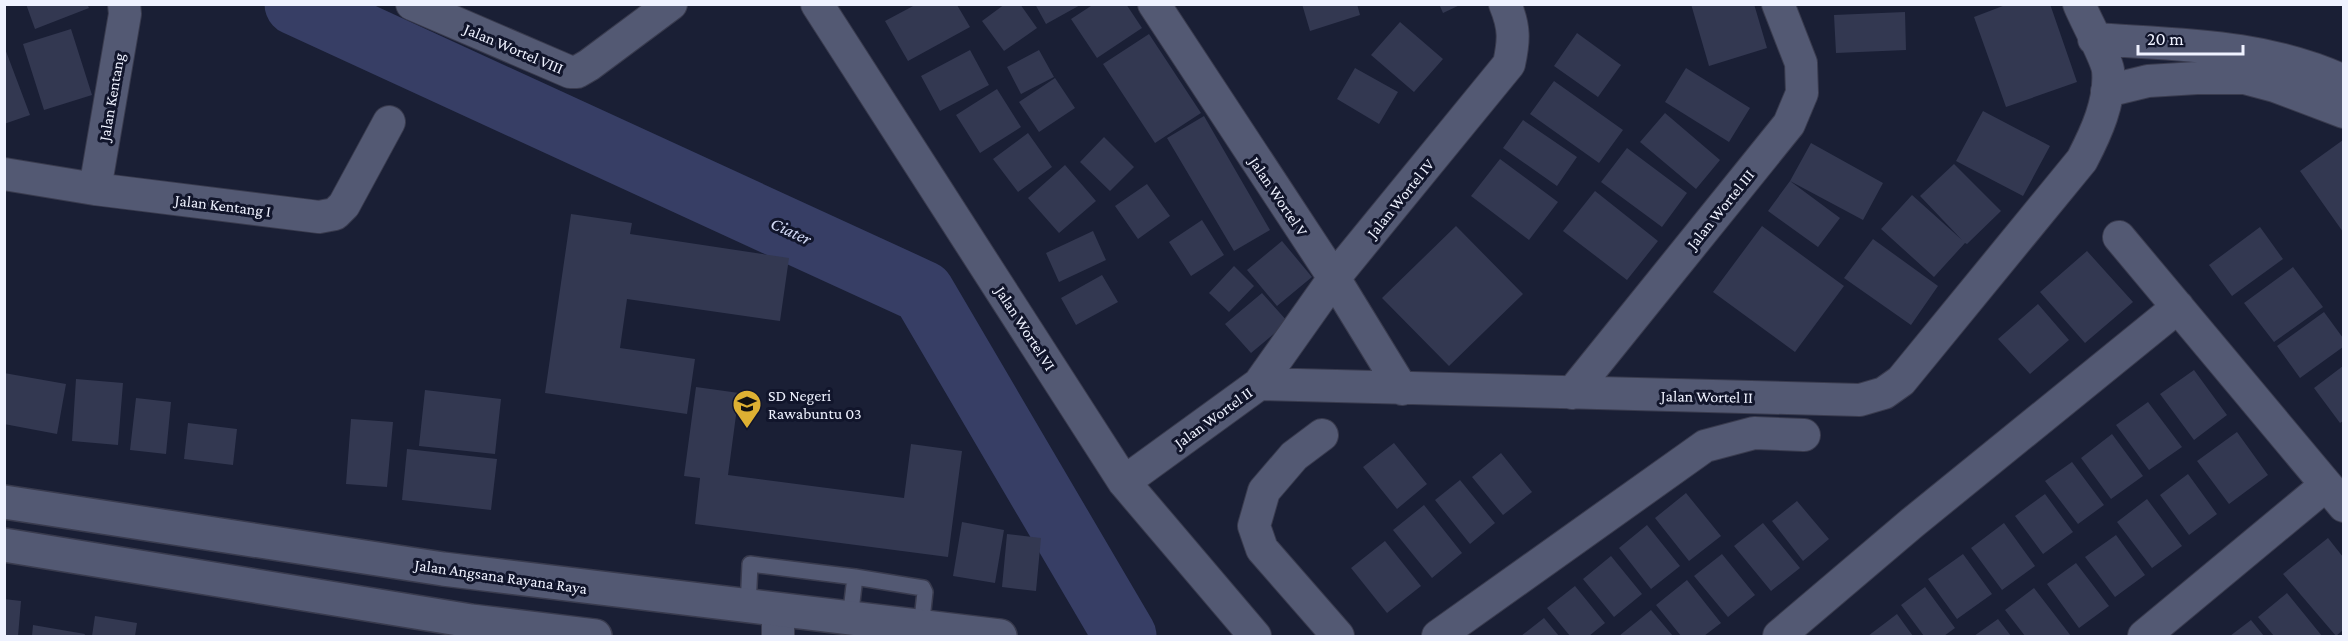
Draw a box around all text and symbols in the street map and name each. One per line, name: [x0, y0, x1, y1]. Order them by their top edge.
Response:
scale bar: [2138, 18, 2243, 56]
street label: Jalan Wortel VIII: [459, 19, 566, 78]
text: 20 m: [2147, 29, 2184, 49]
street label: Jalan Kentang: [95, 52, 129, 144]
street label: Jalan Wortel V: [1244, 152, 1312, 240]
street label: Jalan Wortel IV: [1362, 155, 1439, 243]
street label: Jalan Wortel III: [1682, 166, 1758, 255]
street label: Jalan Kentang I: [172, 191, 272, 221]
water label: Ciater: [768, 213, 815, 249]
street label: Jalan Wortel VI: [990, 282, 1059, 374]
street label: Jalan Wortel II: [1169, 383, 1256, 453]
place label: SD Negeri Rawabuntu 03: [768, 387, 862, 422]
street label: Jalan Wortel II: [1659, 387, 1753, 407]
school or university icon: SD Negeri Rawabuntu 03: [731, 388, 763, 430]
street label: Jalan Angsana Rayana Raya: [412, 556, 589, 598]

